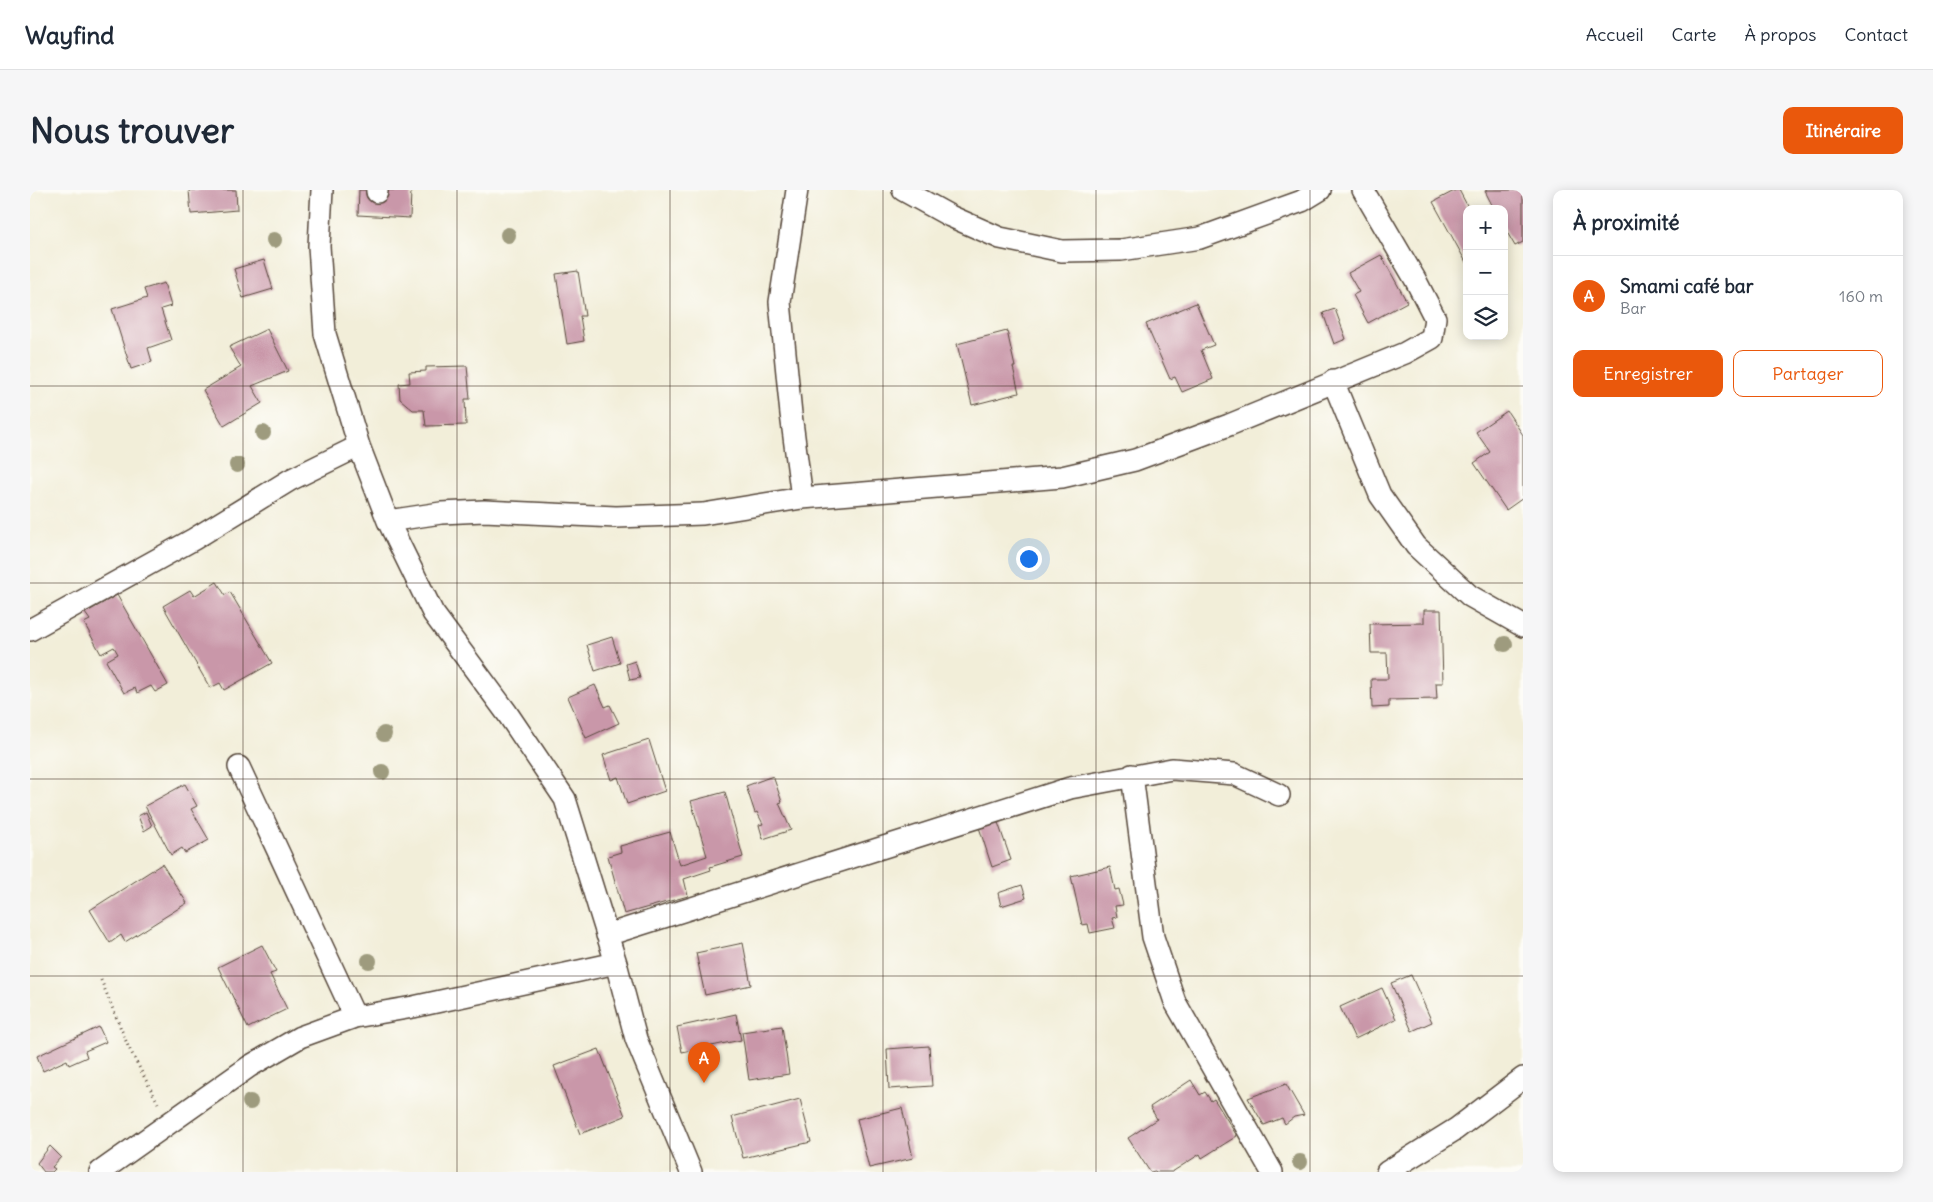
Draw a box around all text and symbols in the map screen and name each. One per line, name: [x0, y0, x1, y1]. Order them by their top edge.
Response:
text: Wayfind: [25, 20, 114, 50]
text: Accueil: [1586, 23, 1644, 46]
text: Carte: [1672, 23, 1717, 46]
text: À propos: [1745, 23, 1816, 46]
text: Contact: [1844, 23, 1908, 46]
button: Itinéraire: [1783, 107, 1903, 154]
text: Nous trouver: [30, 108, 234, 152]
map controls: [1463, 205, 1508, 340]
button: +: [1463, 205, 1508, 250]
text: À proximité: [1573, 209, 1680, 236]
button: −: [1463, 250, 1508, 295]
text: Smami café bar: [1620, 274, 1753, 298]
text: A: [1584, 286, 1594, 306]
text: 160 m: [1839, 286, 1883, 306]
button: layers: [1463, 295, 1508, 340]
text: Bar: [1620, 298, 1646, 318]
button: Enregistrer: [1573, 350, 1723, 397]
button: Partager: [1733, 350, 1883, 397]
your location: [1016, 546, 1042, 572]
pin: A: [688, 1042, 720, 1083]

